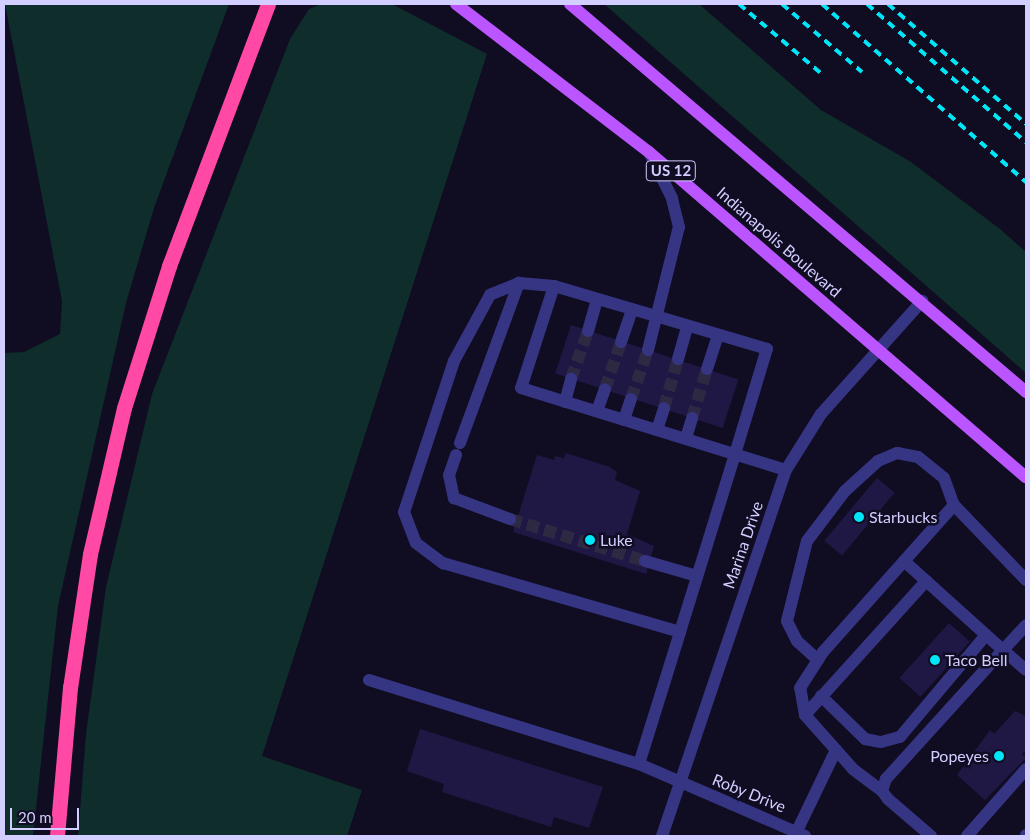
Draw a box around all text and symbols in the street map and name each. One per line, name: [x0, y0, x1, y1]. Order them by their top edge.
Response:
road number: US 12: [645, 158, 697, 184]
street label: Indianapolis Boulevard: [713, 183, 845, 301]
street label: Marina Drive: [719, 499, 767, 591]
place label: Starbucks: [869, 507, 937, 527]
marker: Starbucks: [853, 511, 865, 523]
place label: Luke: [600, 530, 633, 550]
marker: Luke: [584, 534, 596, 546]
place label: Taco Bell: [945, 650, 1007, 670]
marker: Taco Bell: [929, 654, 941, 666]
place label: Popeyes: [930, 746, 989, 766]
marker: Popeyes: [993, 750, 1005, 762]
street label: Roby Drive: [709, 770, 789, 816]
scale bar: [12, 798, 81, 830]
text: 20 m: [18, 808, 52, 826]

